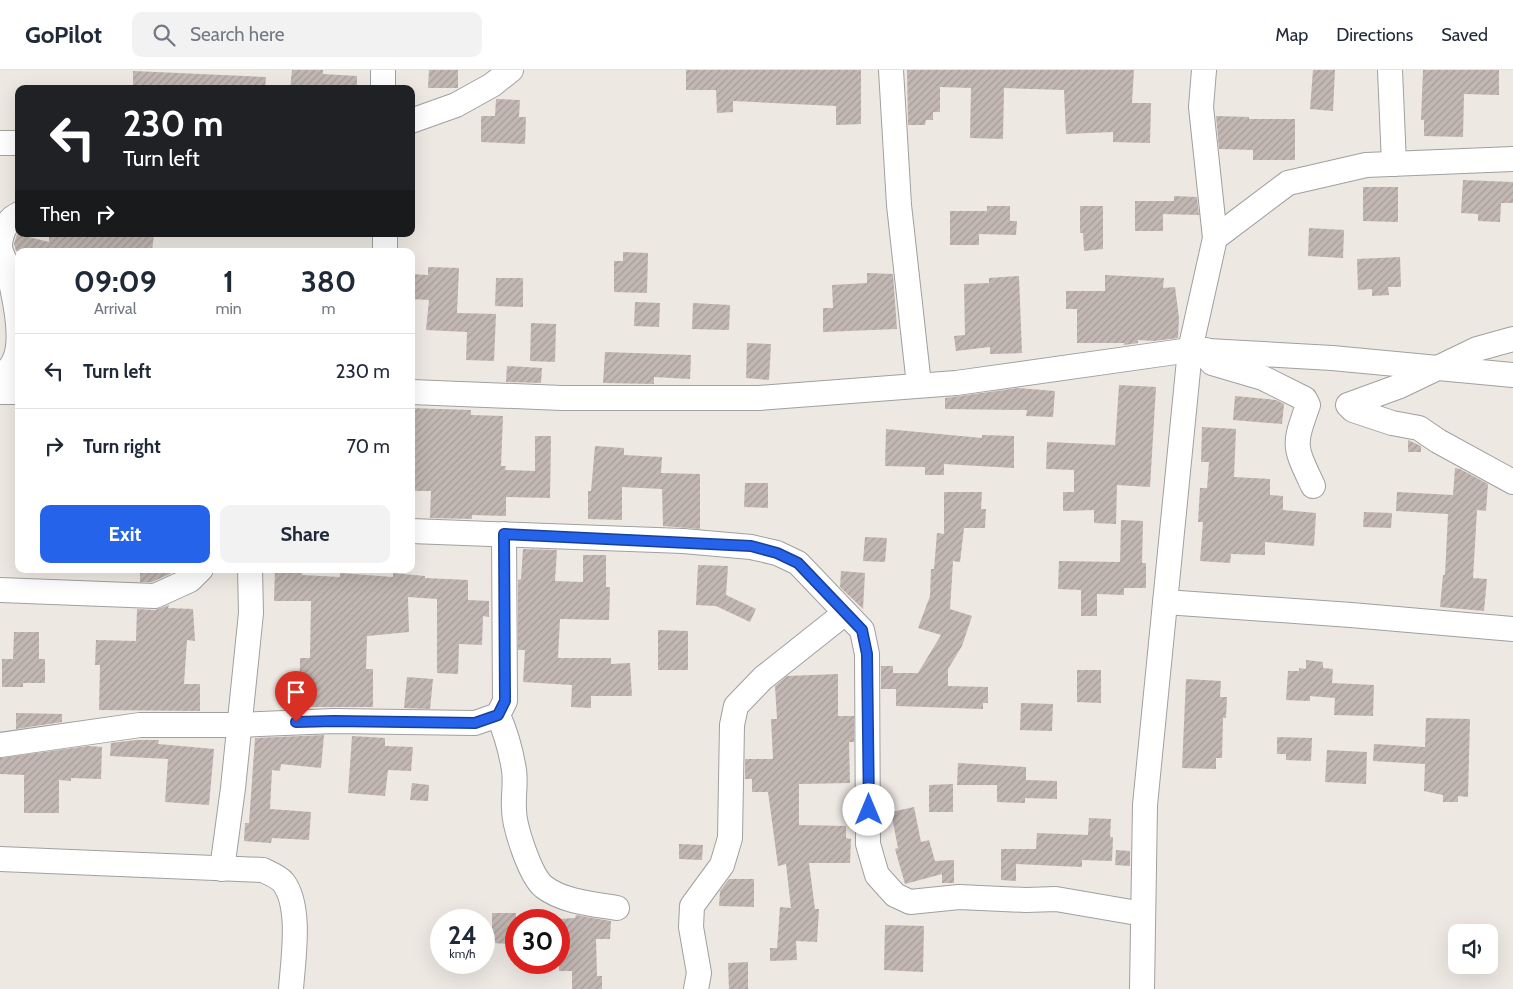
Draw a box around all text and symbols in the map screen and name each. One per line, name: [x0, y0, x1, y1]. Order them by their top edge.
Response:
search box: [132, 12, 482, 57]
text: GoPilot: [25, 20, 102, 49]
icon: search: [150, 21, 178, 49]
text: Search here: [190, 23, 284, 46]
text: Map: [1275, 24, 1308, 46]
text: Directions: [1336, 24, 1413, 46]
text: Saved: [1441, 24, 1488, 46]
text: 230 m: [123, 102, 223, 145]
icon: left: [40, 105, 105, 170]
text: Turn left: [123, 145, 200, 172]
icon: right: [91, 200, 119, 228]
text: Then: [40, 203, 81, 226]
text: 09:09: [74, 263, 157, 300]
text: 1: [223, 263, 234, 300]
text: 380: [301, 263, 356, 300]
text: Arrival: [94, 299, 137, 318]
text: min: [215, 299, 242, 318]
text: m: [321, 299, 335, 318]
icon: left: [40, 357, 68, 385]
text: Turn left: [83, 360, 151, 383]
text: 230 m: [336, 360, 390, 383]
icon: right: [40, 432, 68, 460]
text: Turn right: [83, 435, 161, 458]
text: 70 m: [346, 435, 390, 458]
button: Exit: [40, 505, 210, 563]
button: Share: [220, 505, 390, 563]
pin: [275, 671, 317, 722]
icon: arrive: [282, 678, 310, 706]
position arrow: [842, 783, 894, 835]
speed limit sign: 30: [505, 909, 570, 974]
text: 24: [448, 920, 477, 950]
map controls: [1448, 924, 1498, 974]
button: sound: [1448, 924, 1498, 974]
text: km/h: [449, 946, 476, 961]

